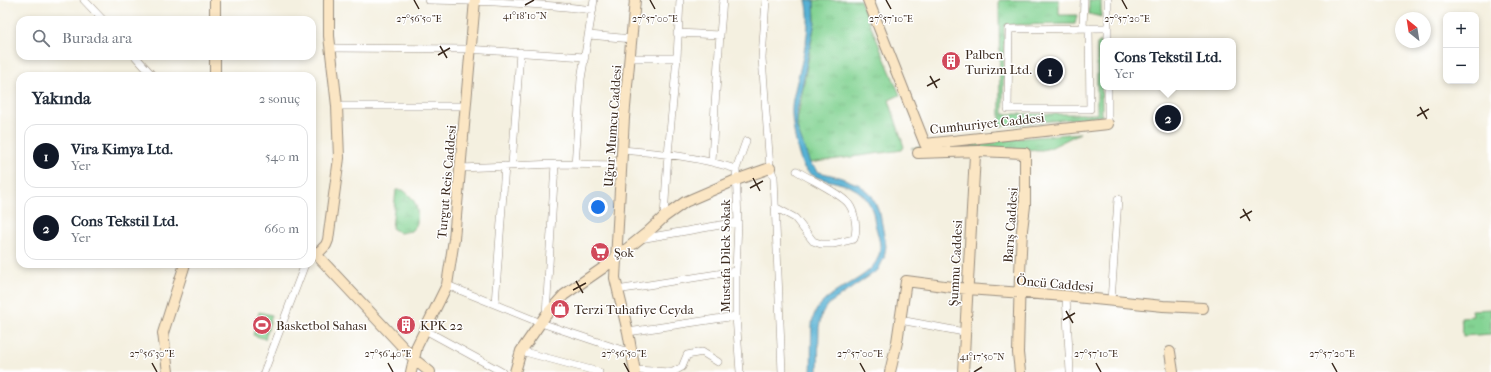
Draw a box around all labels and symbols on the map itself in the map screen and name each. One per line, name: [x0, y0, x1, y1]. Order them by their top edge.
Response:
text: 41°18'10"N: [503, 10, 548, 22]
north arrow: [1395, 12, 1431, 48]
text: 27°56'50"E: [396, 13, 442, 25]
text: 27°57'00"E: [632, 13, 678, 25]
text: 27°57'10"E: [869, 13, 913, 25]
text: 27°57'20"E: [1104, 13, 1150, 25]
place label: Palben Turizm Ltd.: [965, 47, 1032, 77]
building icon: Palben Turizm Ltd.: [940, 50, 962, 72]
pin: 1: [1037, 56, 1063, 86]
street label: Uğur Mumcu Caddesi: [601, 64, 624, 188]
pin: 2: [1155, 103, 1181, 133]
street label: Cumhuriyet Caddesi: [929, 110, 1045, 137]
street label: Turgut Reis Caddesi: [434, 124, 459, 240]
street label: Barış Caddesi: [1000, 187, 1022, 263]
your location: [588, 197, 608, 217]
street label: Mustafa Dilek Sokak: [718, 199, 733, 313]
street label: Şumnu Caddesi: [946, 219, 965, 307]
supermarket icon: Şok: [589, 241, 611, 263]
place label: Şok: [614, 245, 634, 260]
street label: Öncü Caddesi: [1016, 273, 1094, 294]
shop icon: Terzi Tuhafiye Ceyda: [549, 298, 571, 320]
place label: Terzi Tuhafiye Ceyda: [574, 302, 695, 317]
sports icon: Basketbol Sahası: [251, 314, 273, 336]
building icon: KPK 22: [395, 314, 417, 336]
place label: Basketbol Sahası: [276, 318, 367, 333]
place label: KPK 22: [420, 318, 463, 333]
text: 27°56'30"E: [129, 348, 175, 360]
text: 27°56'40"E: [365, 348, 411, 360]
text: 27°56'50"E: [601, 348, 647, 360]
text: 27°57'00"E: [837, 348, 883, 360]
text: 27°57'10"E: [1074, 348, 1118, 360]
text: 27°57'20"E: [1309, 348, 1355, 360]
text: 41°17'50"N: [960, 351, 1005, 363]

